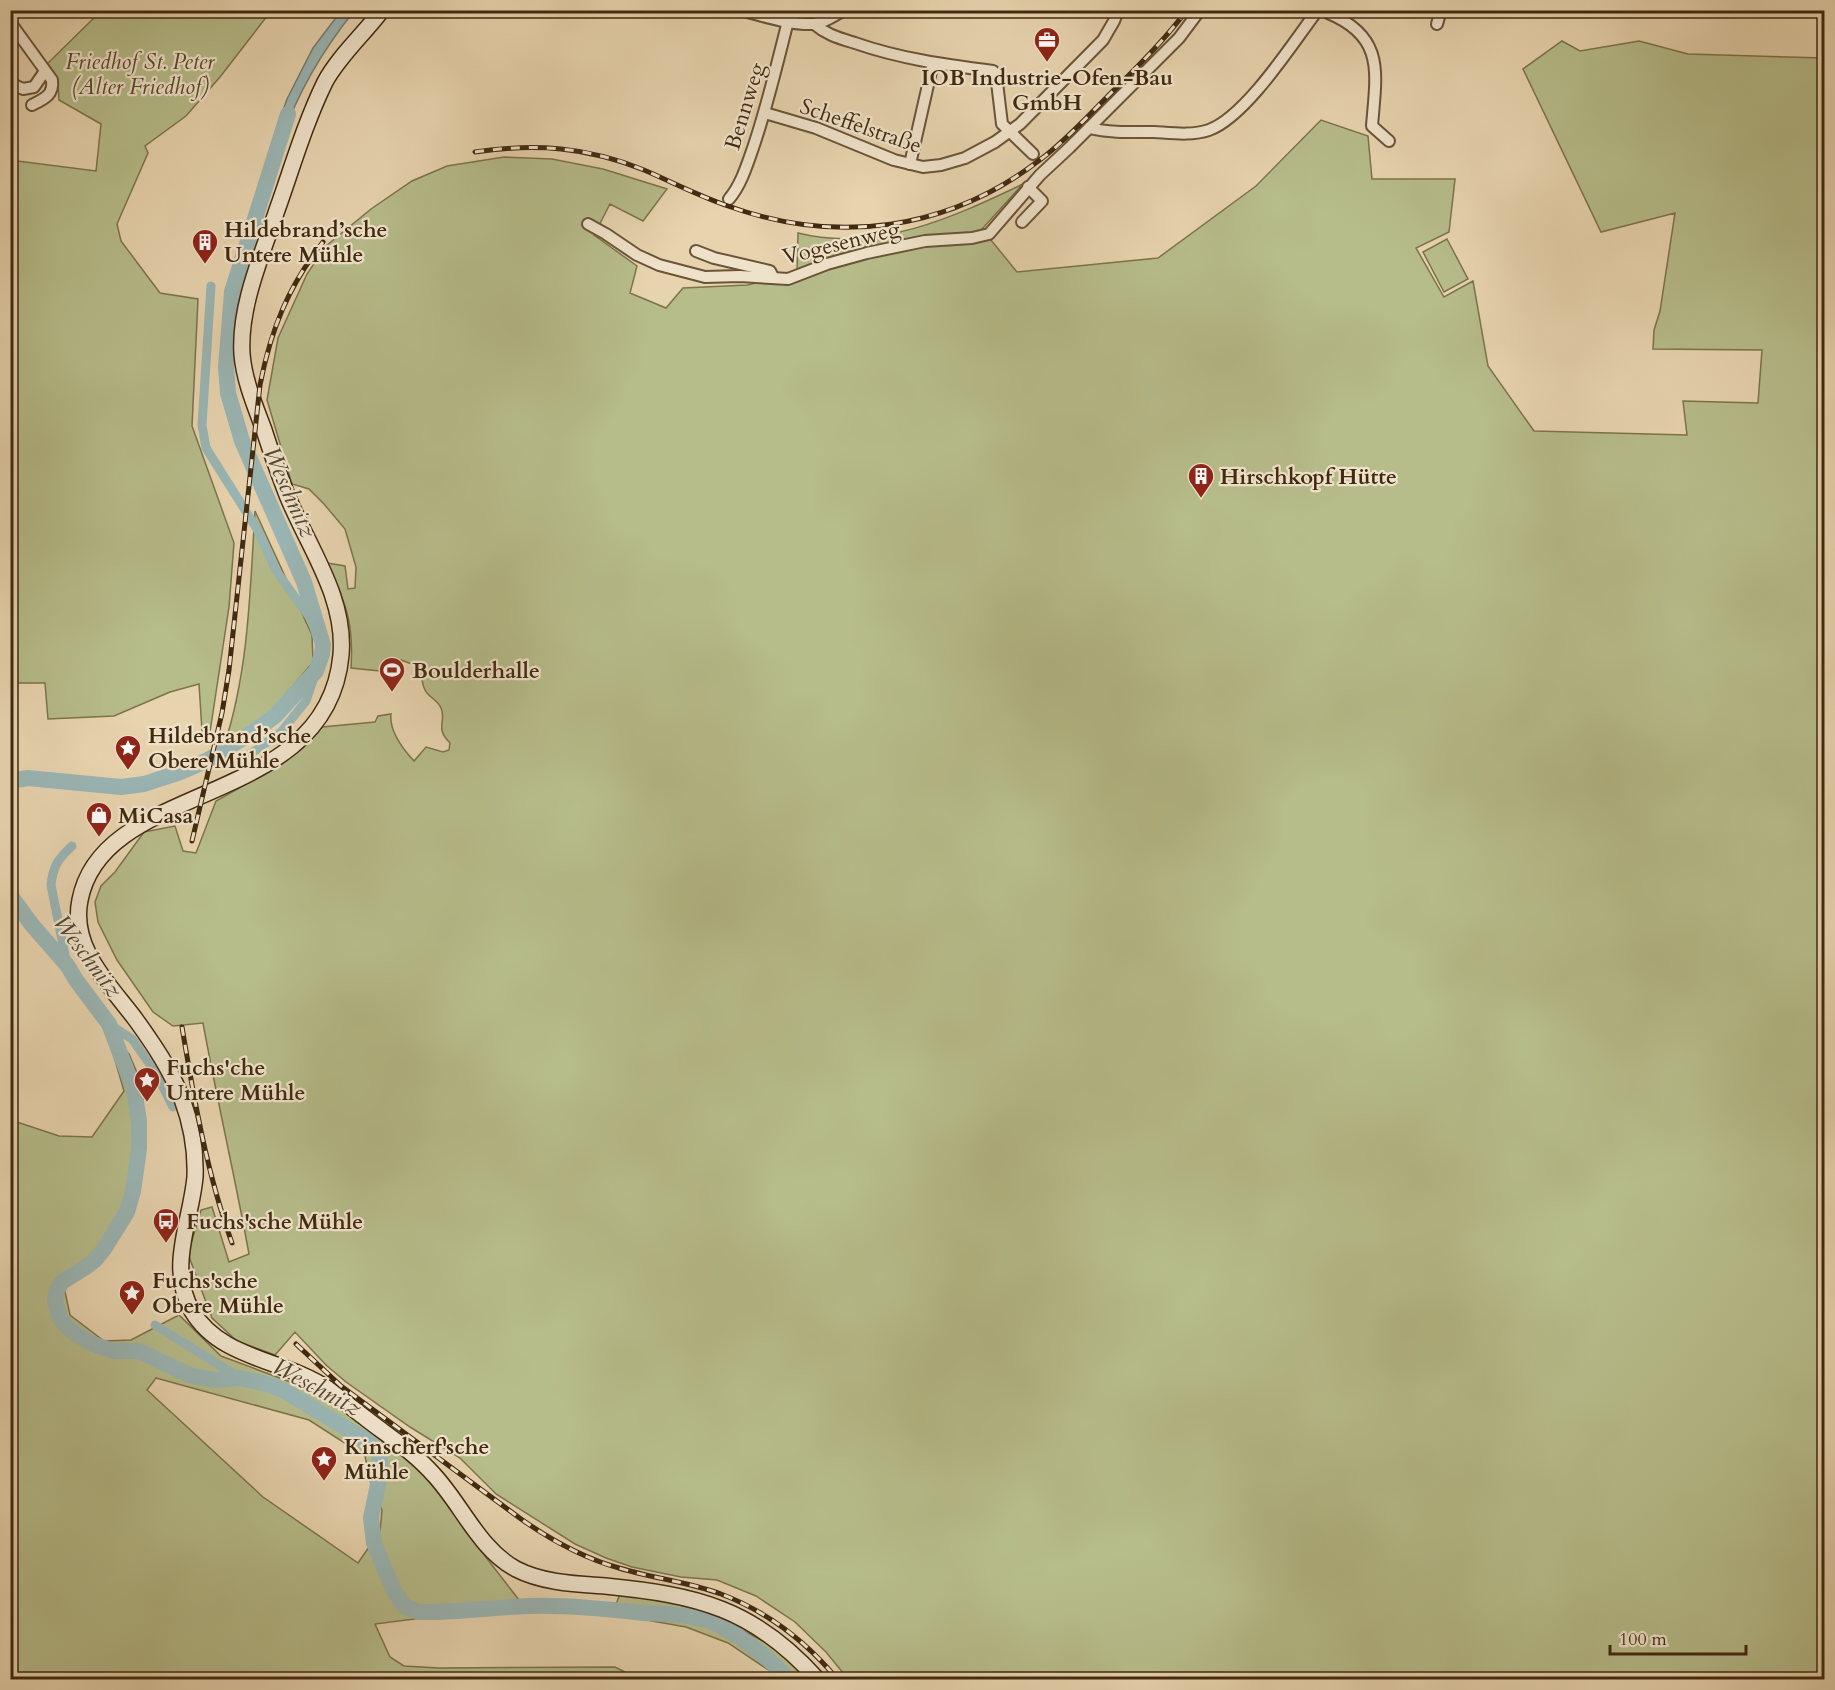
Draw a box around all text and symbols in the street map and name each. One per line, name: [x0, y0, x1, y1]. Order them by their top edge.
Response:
office icon: IOB Industrie-Ofen-Bau GmbH: [1032, 25, 1062, 63]
park label: Friedhof St. Peter (Alter Friedhof): [65, 47, 215, 102]
street label: Bennweg: [717, 58, 773, 154]
place label: IOB Industrie-Ofen-Bau GmbH: [921, 63, 1173, 118]
street label: Scheffelstraße: [796, 91, 926, 161]
street label: Vogesenweg: [779, 214, 904, 272]
place label: Hildebrand’sche Untere Mühle: [224, 215, 388, 270]
building icon: Hildebrand’sche Untere Mühle: [190, 227, 220, 265]
water label: Weschnitz: [255, 441, 325, 544]
building icon: Hirschkopf Hütte: [1186, 461, 1216, 499]
place label: Hirschkopf Hütte: [1220, 462, 1397, 492]
sports icon: Boulderhalle: [377, 655, 407, 693]
place label: Boulderhalle: [412, 656, 540, 686]
place label: Hildebrand’sche Obere Mühle: [148, 721, 312, 776]
place icon: Hildebrand’sche Obere Mühle: [113, 733, 143, 771]
shop icon: MiCasa: [84, 800, 114, 838]
place label: MiCasa: [118, 801, 193, 831]
water label: Weschnitz: [45, 908, 130, 1005]
place label: Fuchs'che Untere Mühle: [166, 1053, 305, 1108]
place icon: Fuchs'che Untere Mühle: [132, 1065, 162, 1103]
bus stop icon: Fuchs'sche Mühle: [151, 1206, 181, 1244]
place label: Fuchs'sche Mühle: [186, 1207, 363, 1237]
place label: Fuchs'sche Obere Mühle: [152, 1266, 284, 1321]
place icon: Fuchs'sche Obere Mühle: [117, 1278, 147, 1316]
water label: Weschnitz: [266, 1350, 368, 1425]
place label: Kinscherf'sche Mühle: [344, 1432, 489, 1487]
place icon: Kinscherf'sche Mühle: [309, 1444, 339, 1482]
scale bar: [1610, 1618, 1746, 1656]
text: 100 m: [1619, 1627, 1667, 1652]

